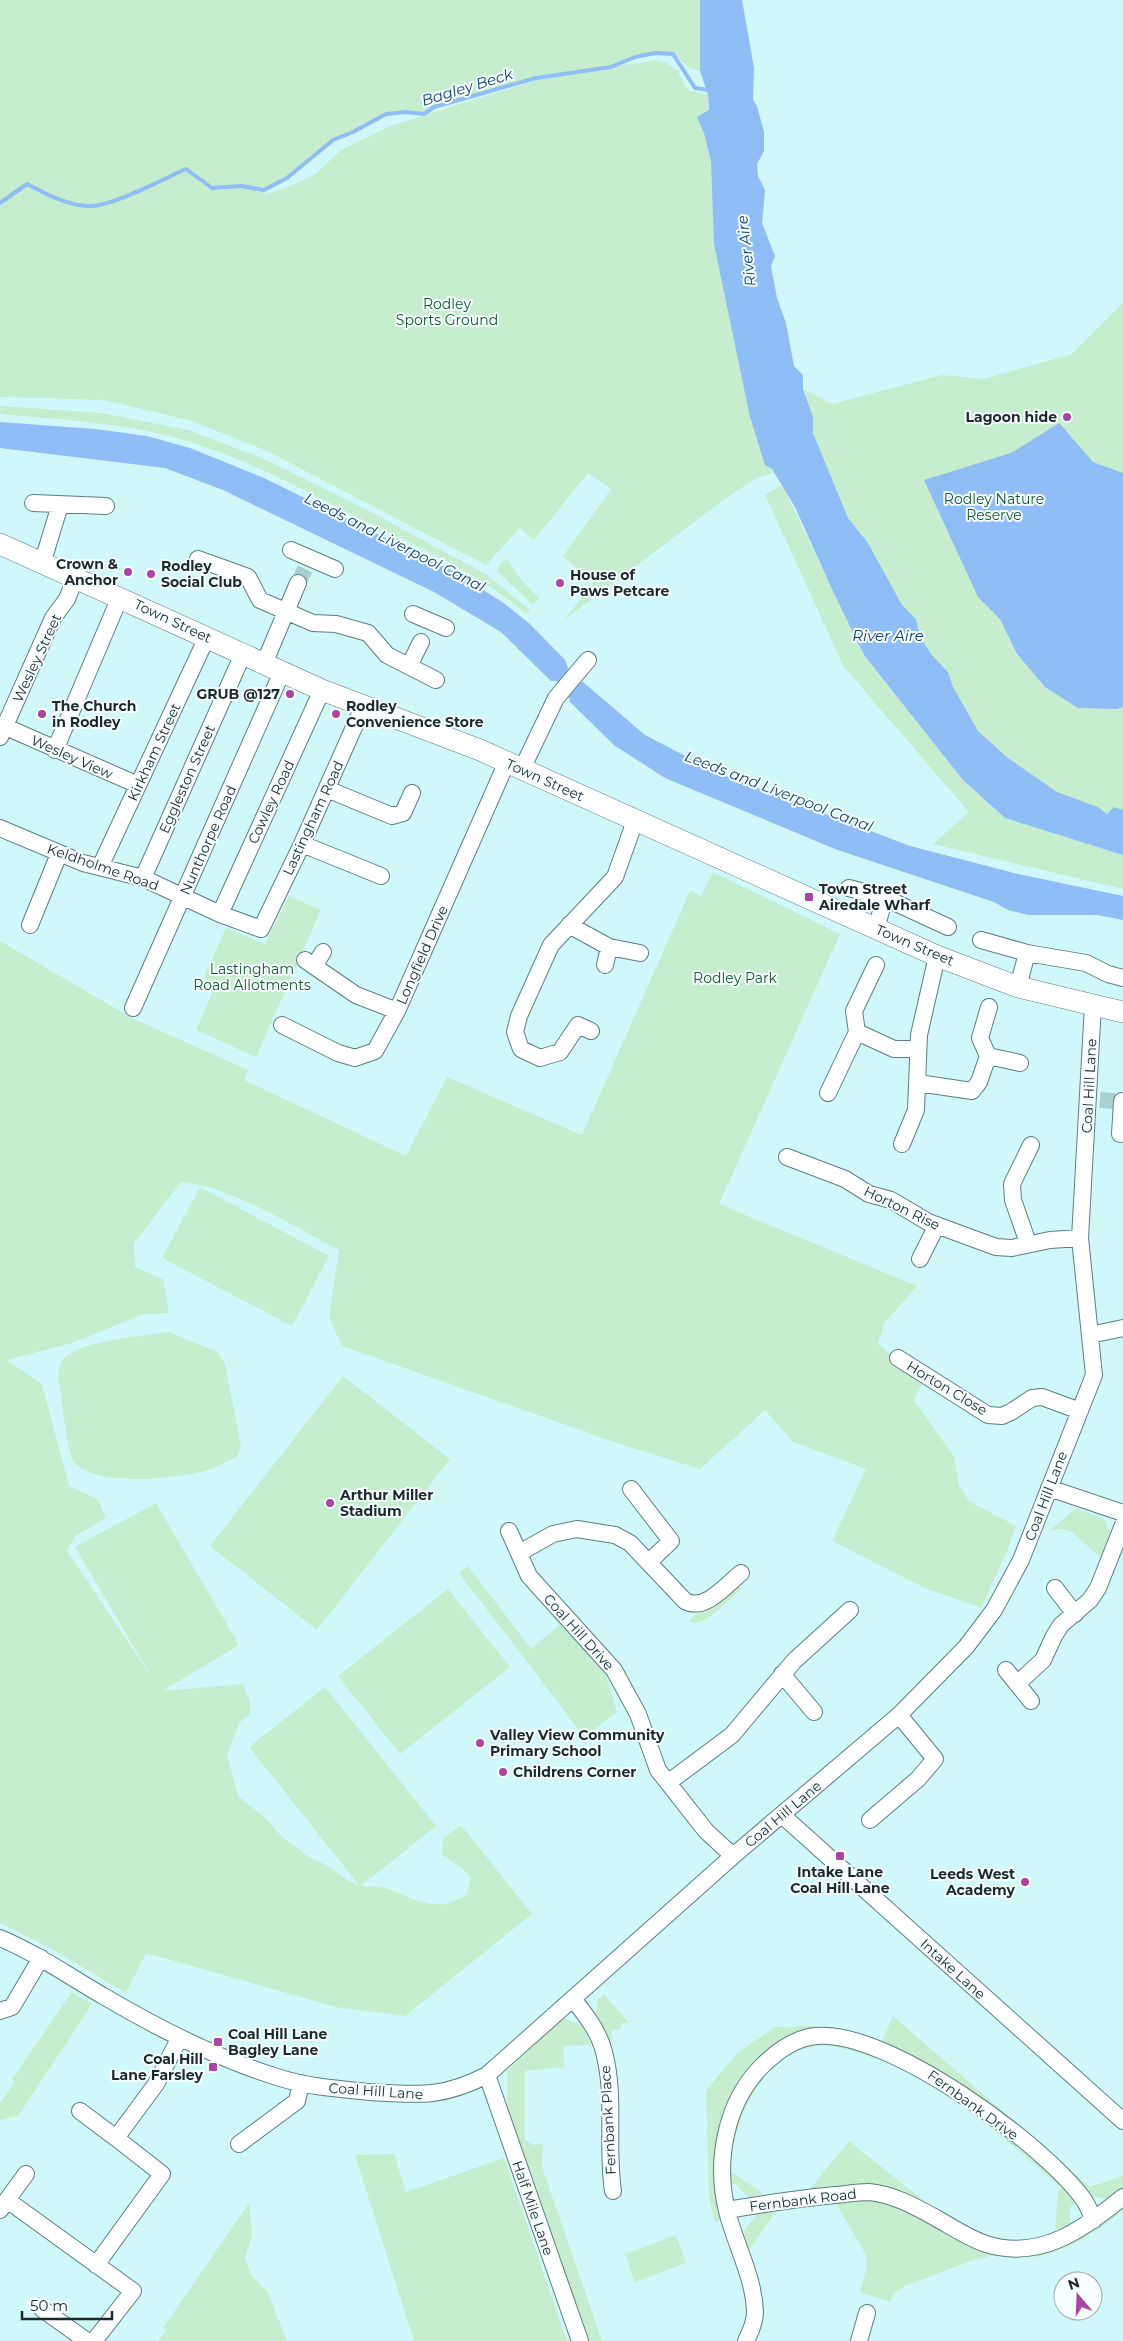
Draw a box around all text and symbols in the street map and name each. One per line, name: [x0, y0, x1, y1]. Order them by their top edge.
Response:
water label: Bagley Beck: [419, 64, 516, 110]
water label: River Aire: [732, 214, 760, 288]
park label: Rodley Sports Ground: [396, 295, 498, 329]
place label: Lagoon hide: [966, 408, 1057, 426]
marker: Lagoon hide: [1061, 411, 1073, 423]
water label: Leeds and Liverpool Canal: [301, 488, 489, 596]
park label: Rodley Nature Reserve: [944, 490, 1044, 524]
place label: Crown & Anchor: [56, 555, 118, 589]
place label: Rodley Social Club: [161, 557, 242, 591]
marker: Crown & Anchor: [122, 566, 134, 578]
place label: House of Paws Petcare: [570, 566, 670, 600]
marker: Rodley Social Club: [145, 568, 157, 580]
marker: House of Paws Petcare: [554, 577, 566, 589]
street label: Town Street: [131, 595, 215, 647]
street label: Wesley Street: [9, 611, 66, 705]
water label: River Aire: [852, 626, 924, 645]
place label: GRUB @127: [196, 685, 280, 703]
marker: GRUB @127: [284, 688, 296, 700]
place label: The Church in Rodley: [52, 697, 136, 731]
place label: Rodley Convenience Store: [346, 697, 484, 731]
street label: Kirkham Street: [123, 700, 185, 804]
marker: The Church in Rodley: [36, 708, 48, 720]
marker: Rodley Convenience Store: [330, 708, 342, 720]
street label: Eggleston Street: [155, 722, 219, 836]
street label: Wesley View: [28, 731, 116, 783]
water label: Leeds and Liverpool Canal: [682, 746, 876, 836]
street label: Town Street: [503, 755, 587, 805]
street label: Cowley Road: [244, 757, 298, 847]
street label: Lastingham Road: [278, 758, 348, 878]
street label: Nunthorpe Road: [176, 782, 240, 898]
street label: Keldholme Road: [45, 839, 161, 895]
place label: Town Street Airedale Wharf: [818, 880, 931, 914]
marker: Town Street Airedale Wharf: [803, 891, 815, 903]
street label: Longfield Drive: [392, 903, 452, 1007]
street label: Town Street: [873, 920, 957, 970]
park label: Lastingham Road Allotments: [193, 960, 311, 994]
park label: Rodley Park: [693, 969, 778, 987]
street label: Coal Hill Lane: [1078, 1038, 1100, 1134]
street label: Horton Rise: [861, 1182, 943, 1234]
street label: Horton Close: [903, 1357, 991, 1419]
street label: Coal Hill Lane: [1021, 1449, 1071, 1543]
place label: Arthur Miller Stadium: [339, 1486, 433, 1520]
marker: Arthur Miller Stadium: [324, 1497, 336, 1509]
street label: Coal Hill Drive: [540, 1590, 618, 1674]
place label: Valley View Community Primary School: [489, 1726, 665, 1760]
marker: Valley View Community Primary School: [474, 1737, 486, 1749]
place label: Childrens Corner: [513, 1763, 636, 1781]
marker: Childrens Corner: [497, 1766, 509, 1778]
street label: Coal Hill Lane: [741, 1777, 825, 1851]
marker: Intake Lane Coal Hill Lane: [834, 1850, 846, 1862]
place label: Intake Lane Coal Hill Lane: [790, 1863, 890, 1897]
place label: Leeds West Academy: [930, 1865, 1016, 1899]
marker: Leeds West Academy: [1019, 1876, 1031, 1888]
street label: Intake Lane: [917, 1935, 989, 2003]
place label: Coal Hill Lane Bagley Lane: [228, 2025, 328, 2059]
marker: Coal Hill Lane Bagley Lane: [212, 2036, 224, 2048]
place label: Coal Hill Lane Farsley: [111, 2050, 204, 2084]
marker: Coal Hill Lane Farsley: [207, 2061, 219, 2073]
street label: Fernbank Place: [596, 2065, 620, 2175]
street label: Fernbank Drive: [924, 2066, 1022, 2144]
street label: Coal Hill Lane: [328, 2079, 424, 2103]
street label: Half Mile Lane: [508, 2158, 558, 2258]
street label: Fernbank Road: [748, 2184, 858, 2216]
north arrow: [1053, 2271, 1103, 2321]
text: N: [1065, 2273, 1082, 2294]
scale bar: [22, 2288, 112, 2320]
text: 50 m: [30, 2296, 68, 2315]

